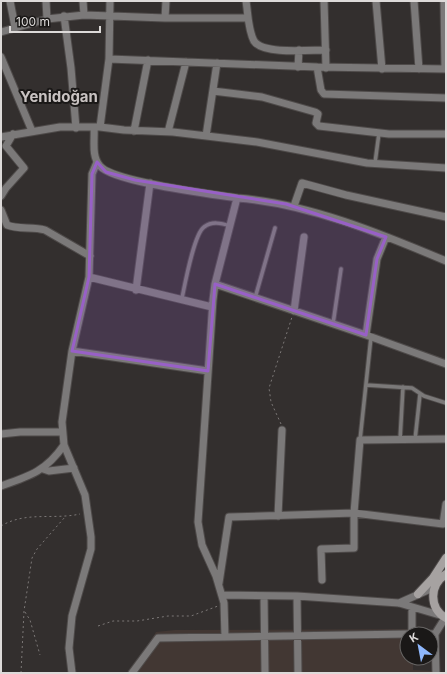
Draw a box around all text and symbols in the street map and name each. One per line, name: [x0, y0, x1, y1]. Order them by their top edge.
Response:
scale bar: [10, 8, 100, 34]
text: 100 m: [16, 14, 50, 29]
district label: Yenidoğan: [20, 87, 98, 106]
north arrow: [399, 626, 439, 666]
text: K: [407, 629, 421, 646]

